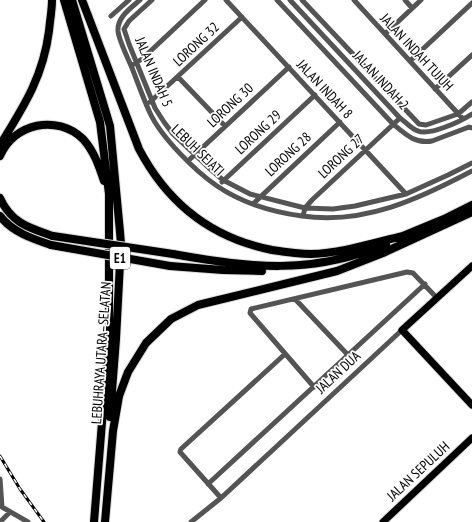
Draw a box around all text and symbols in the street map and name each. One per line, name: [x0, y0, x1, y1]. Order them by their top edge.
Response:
street label: JALAN INDAH TUJUH: [376, 9, 457, 94]
street label: LORONG 32: [169, 18, 223, 70]
street label: JALAN INDAH 5: [131, 33, 177, 110]
street label: JALAN INDAH 2: [348, 46, 413, 113]
street label: JALAN INDAH 8: [292, 55, 357, 122]
street label: LORONG 30: [203, 79, 257, 131]
street label: LORONG 29: [231, 106, 285, 158]
street label: LEBUH SEJATI: [168, 120, 228, 180]
street label: LORONG 28: [261, 128, 315, 180]
street label: LORONG 27: [314, 130, 368, 182]
road number: E1: [110, 247, 130, 269]
street label: LEBUHRAYA UTARA–SELATAN: [87, 281, 115, 425]
street label: JALAN DUA: [311, 347, 364, 398]
street label: JALAN SEPULUH: [382, 437, 453, 505]

